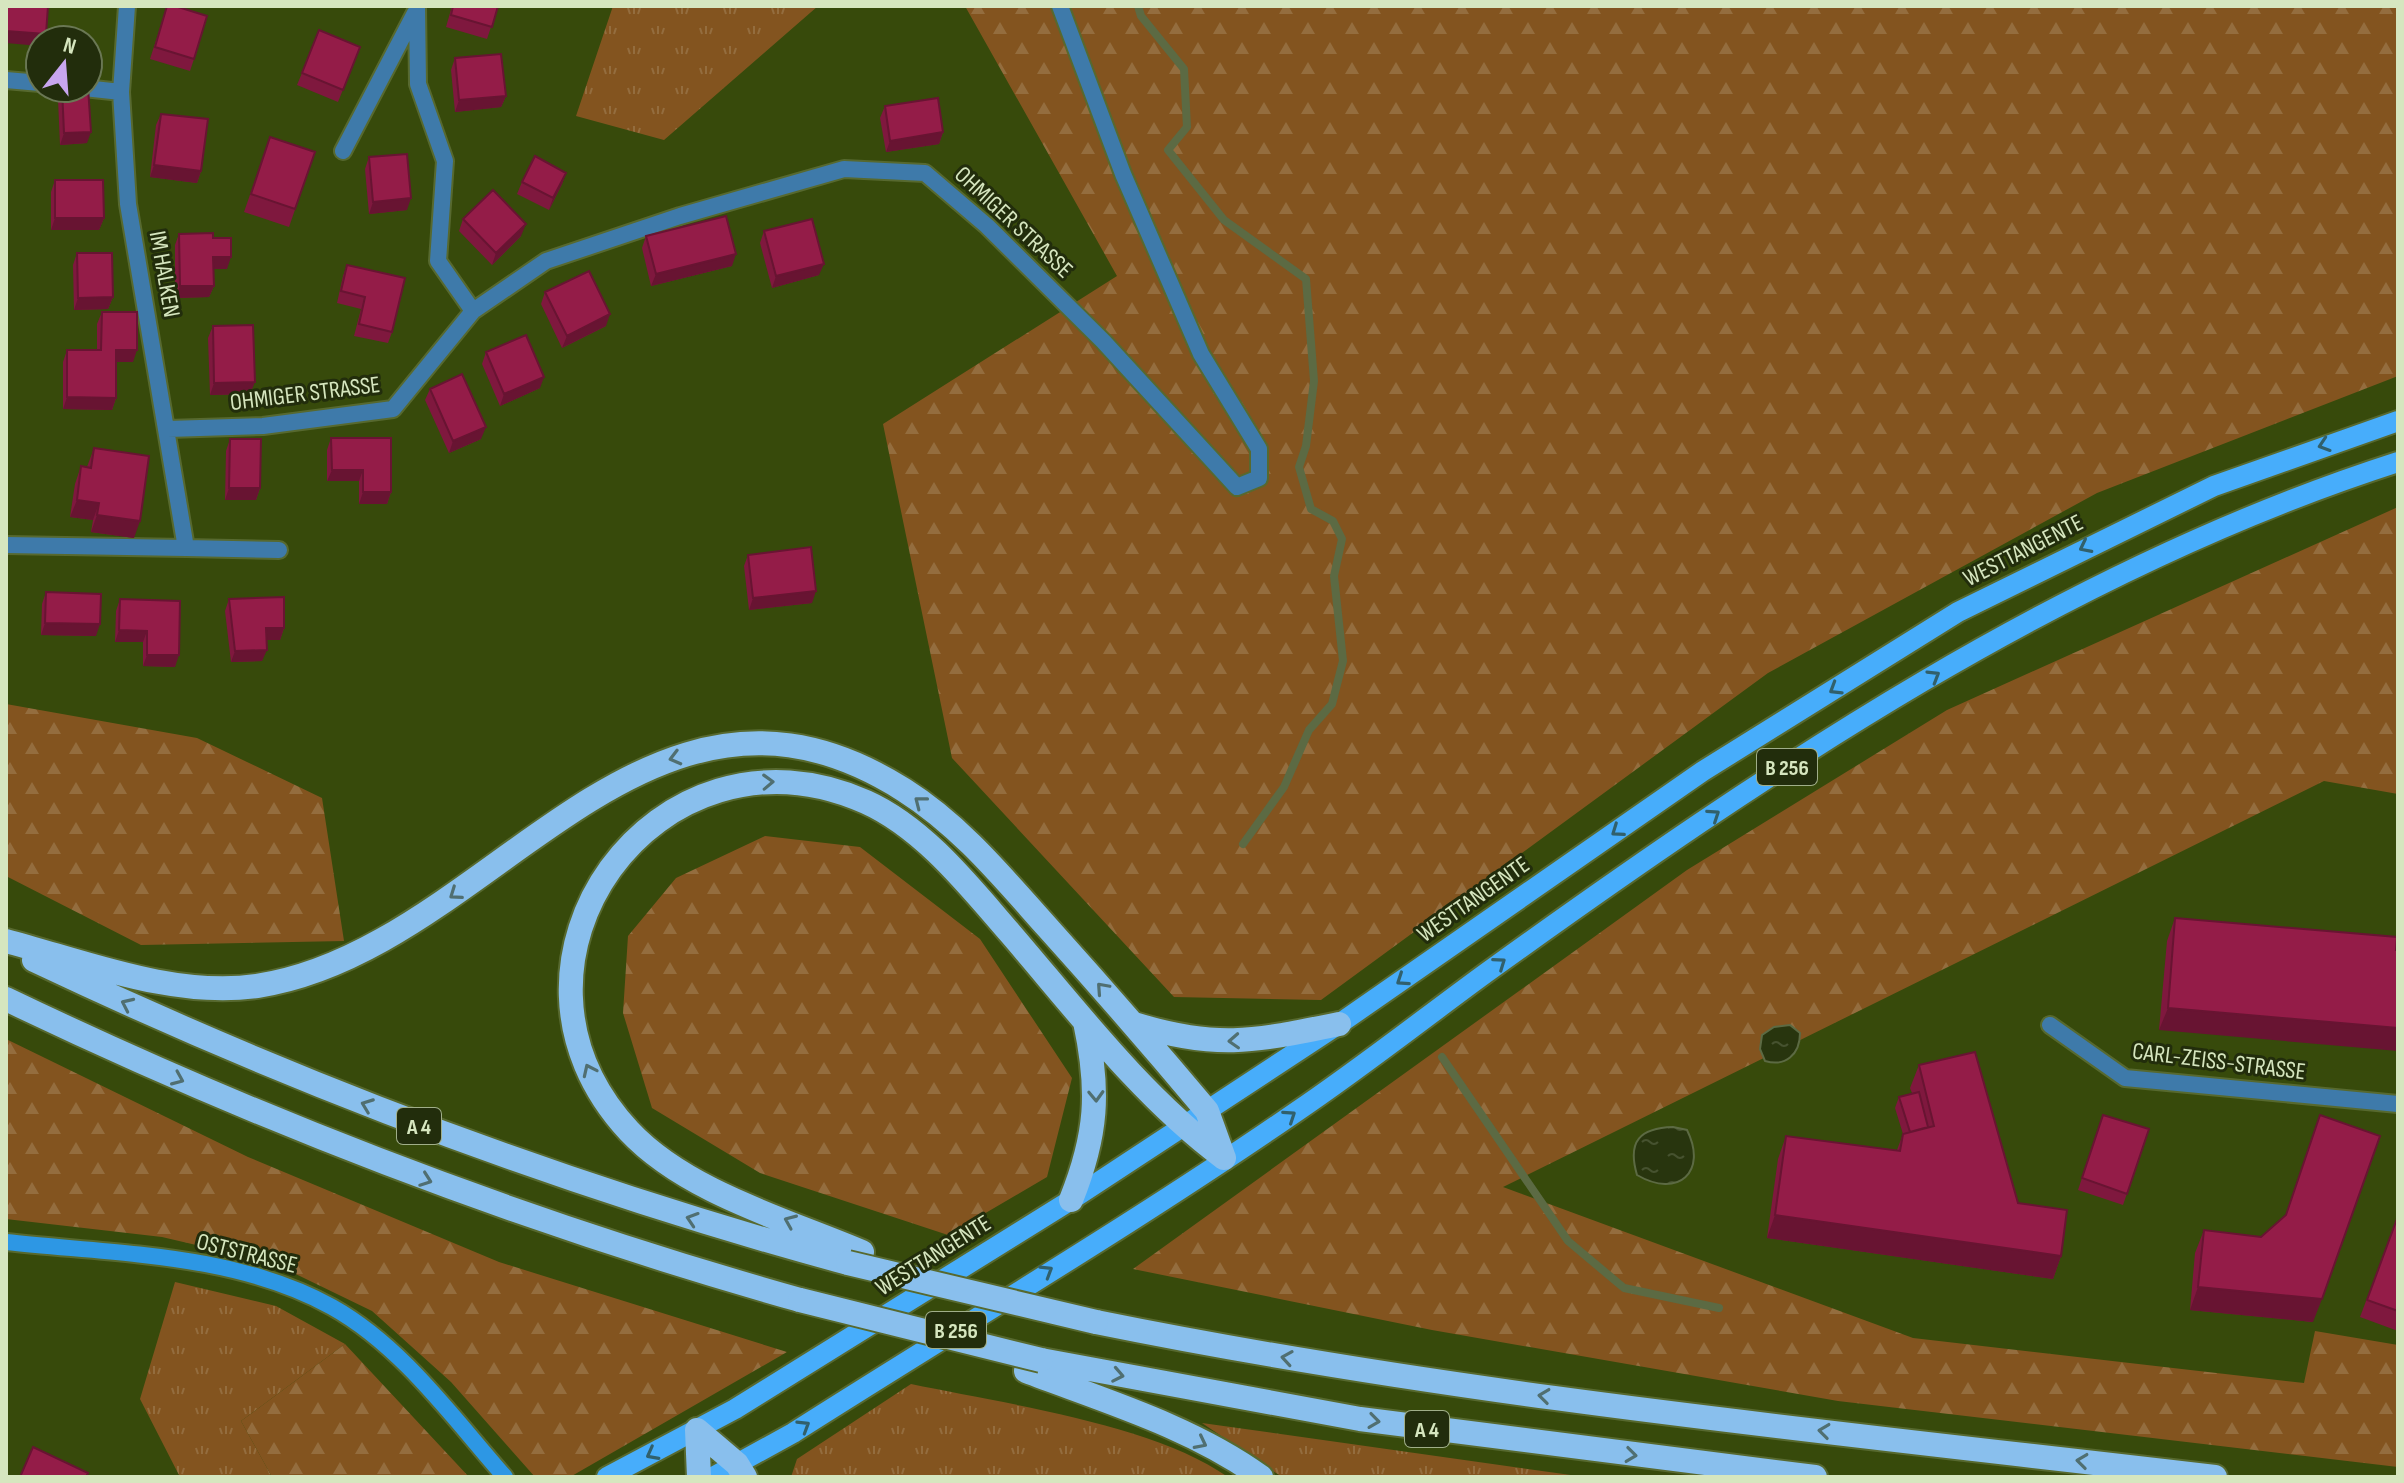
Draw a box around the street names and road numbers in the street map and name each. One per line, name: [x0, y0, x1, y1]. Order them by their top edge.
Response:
street label: OHMIGER STRASSE: [949, 160, 1079, 284]
street label: IM HALKEN: [143, 229, 186, 320]
street label: OHMIGER STRASSE: [228, 370, 382, 417]
street label: WESTTANGENTE: [1958, 508, 2088, 593]
road number: B 256: [1757, 749, 1817, 785]
street label: WESTTANGENTE: [1412, 850, 1535, 949]
street label: CARL-ZEISS-STRASSE: [2131, 1036, 2307, 1087]
road number: A 4: [397, 1108, 441, 1144]
street label: WESTTANGENTE: [870, 1209, 996, 1302]
street label: OSTSTRASSE: [194, 1227, 300, 1280]
road number: B 256: [926, 1312, 986, 1348]
road number: A 4: [1405, 1411, 1449, 1447]

